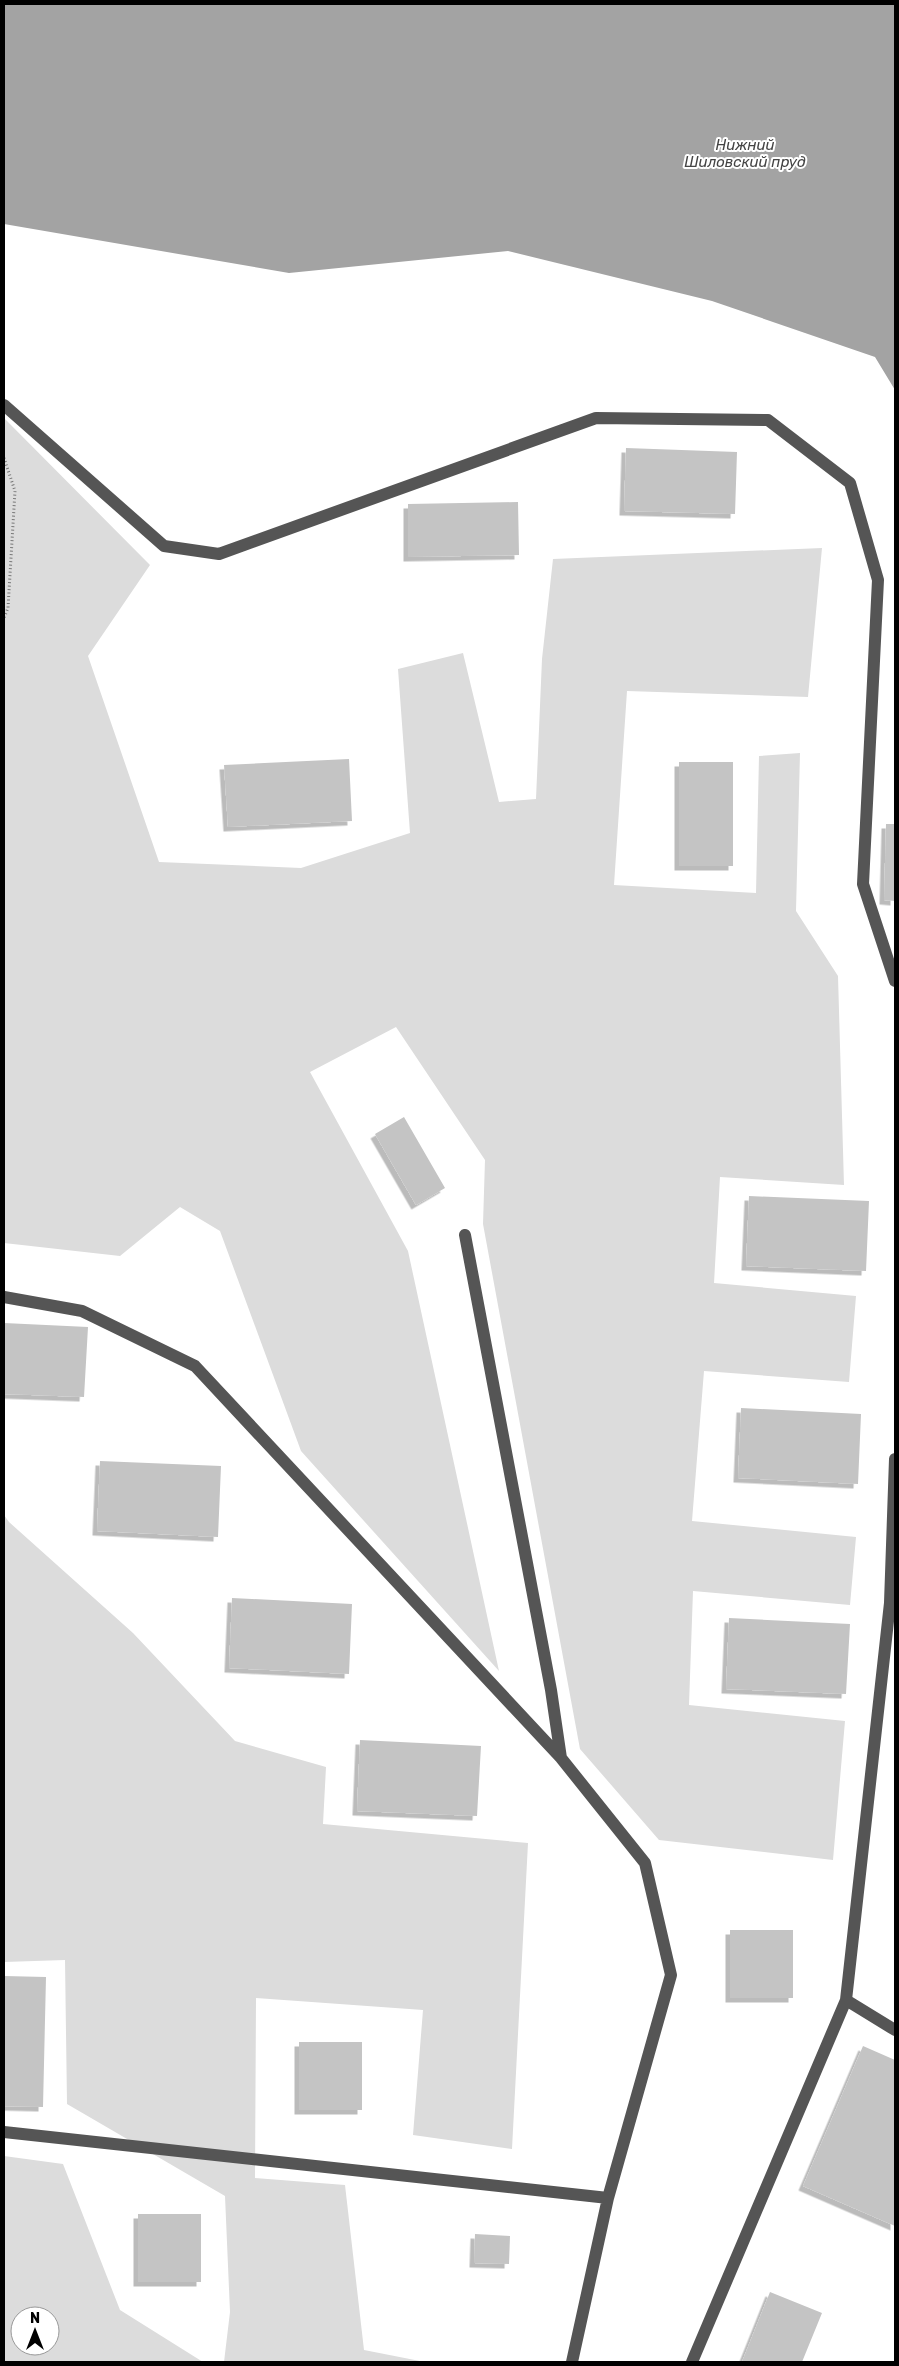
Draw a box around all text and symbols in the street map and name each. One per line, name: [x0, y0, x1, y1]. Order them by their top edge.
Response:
water label: Нижний Шиловский пруд: [684, 136, 806, 171]
north arrow: [10, 2306, 60, 2356]
text: N: [30, 2310, 40, 2327]

